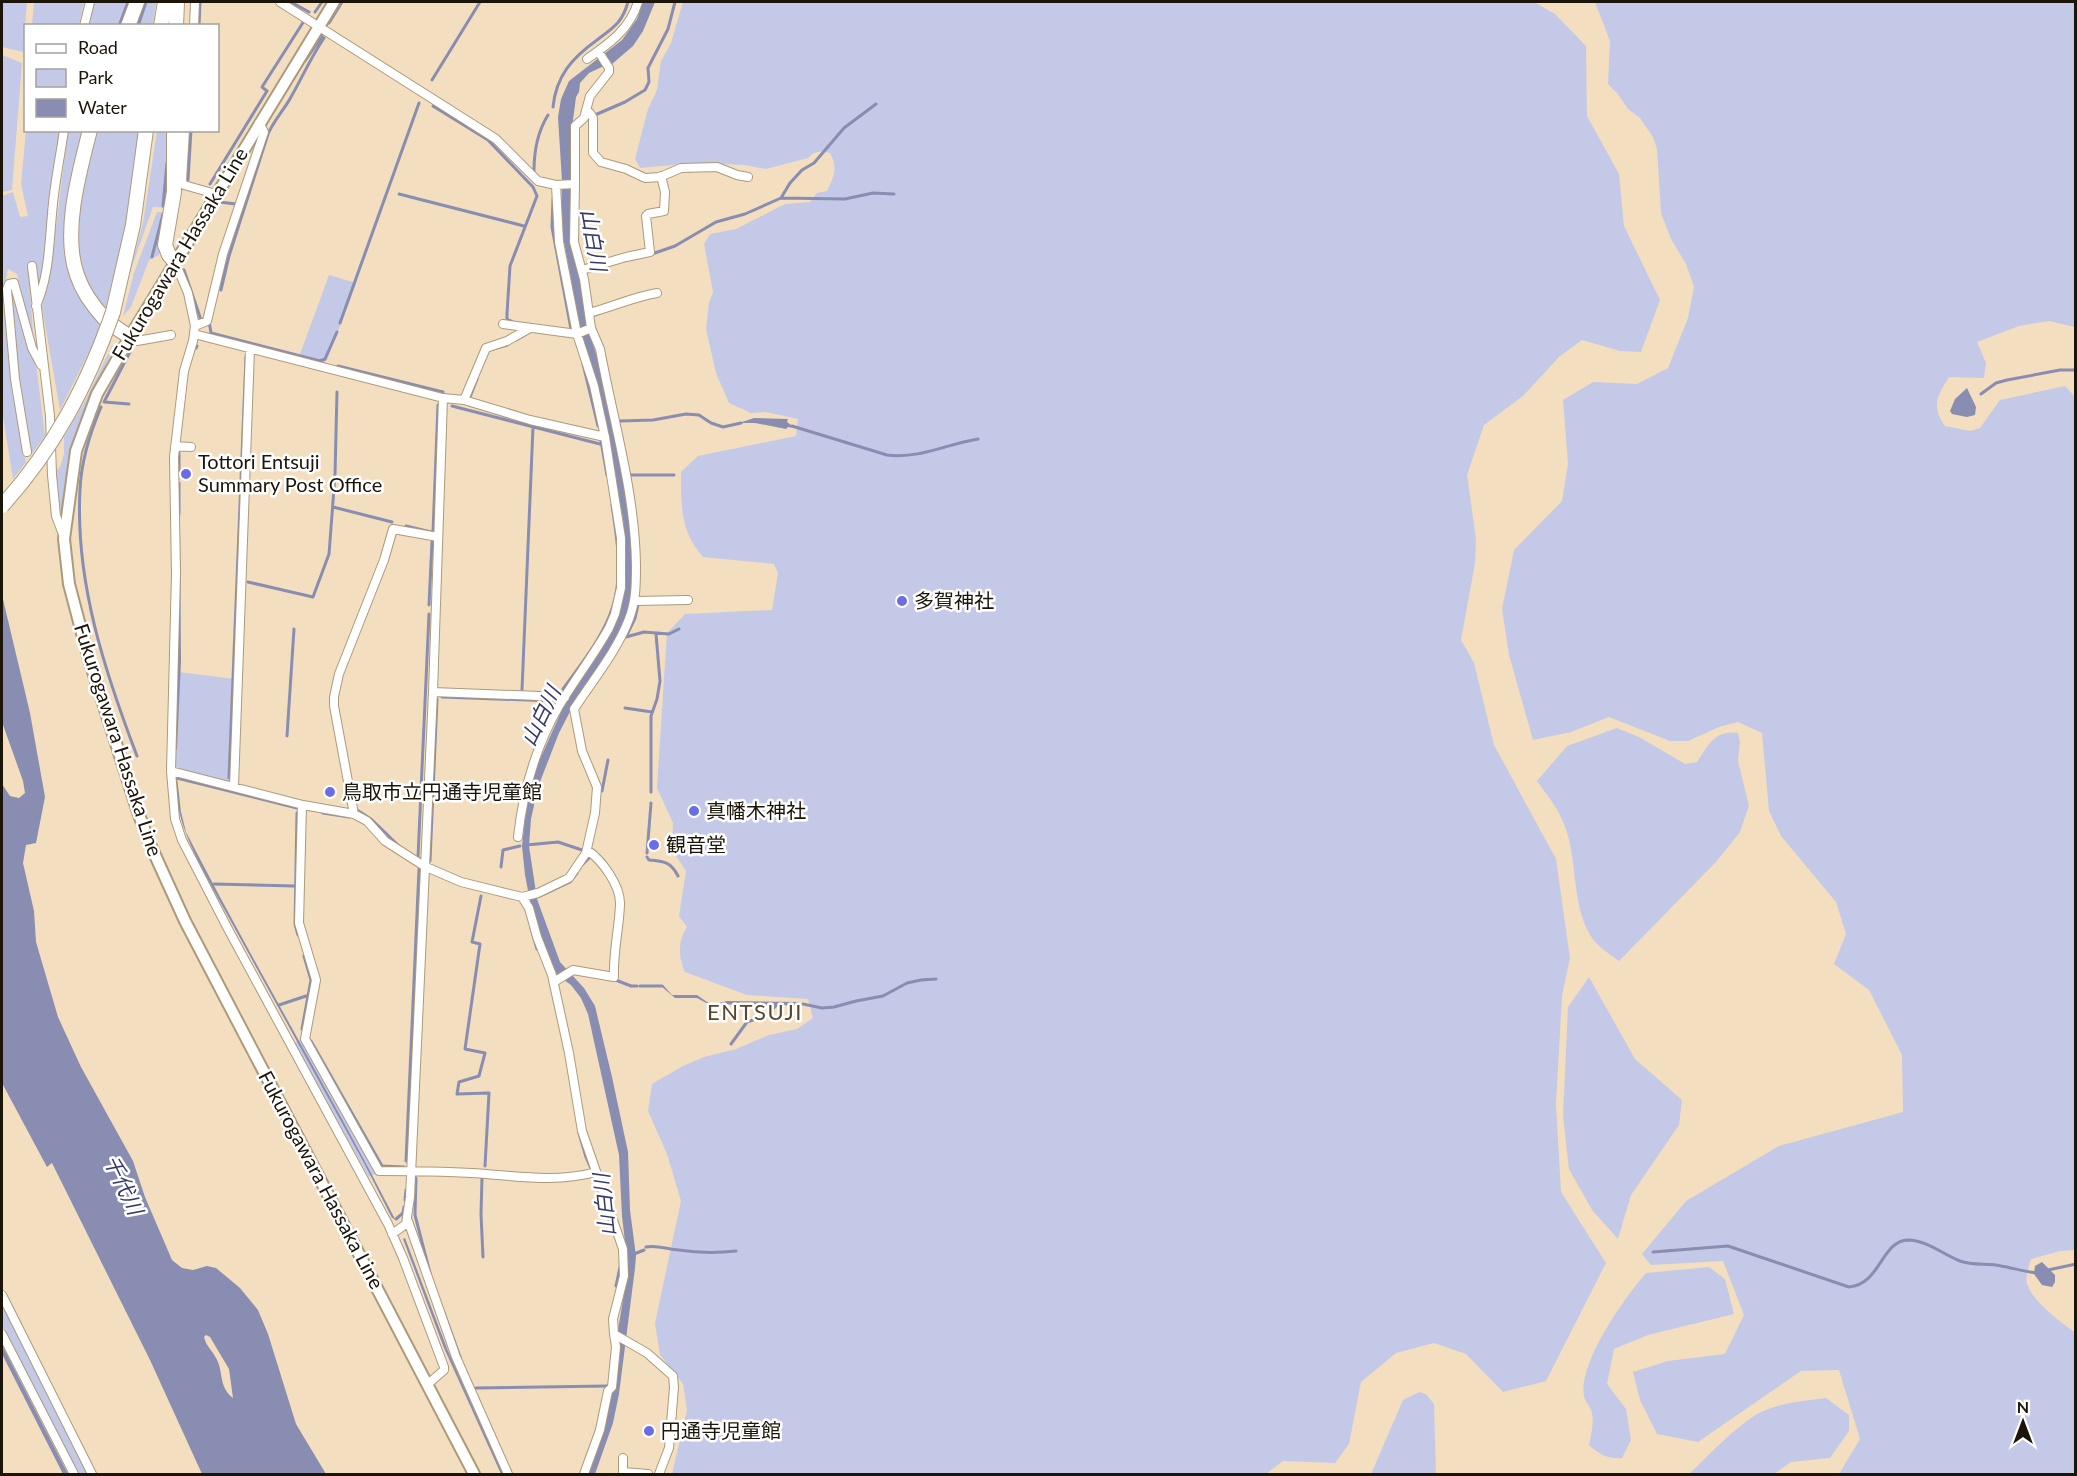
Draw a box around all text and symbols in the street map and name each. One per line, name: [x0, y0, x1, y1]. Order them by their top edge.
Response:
legend: [24, 24, 219, 132]
text: Road: [78, 36, 118, 58]
text: Park: [78, 66, 114, 88]
text: Water: [78, 96, 127, 118]
street label: Fukurogawara Hassaka Line: [106, 143, 252, 364]
water label: 山白川: [577, 207, 613, 275]
place label: Tottori Entsuji Summary Post Office: [198, 449, 382, 496]
marker: Tottori Entsuji Summary Post Office: [179, 467, 193, 481]
place label: 多賀神社: [914, 588, 994, 612]
marker: 多賀神社: [895, 594, 909, 608]
street label: Fukurogawara Hassaka Line: [70, 620, 168, 859]
water label: 山白川: [515, 680, 566, 749]
place label: 鳥取市立円通寺児童館: [342, 779, 542, 803]
marker: 鳥取市立円通寺児童館: [323, 785, 337, 799]
place label: 真幡木神社: [706, 798, 806, 822]
marker: 真幡木神社: [687, 804, 701, 818]
place label: 観音堂: [666, 832, 726, 856]
marker: 観音堂: [647, 838, 661, 852]
district label: ENTSUJI: [707, 998, 803, 1025]
street label: Fukurogawara Hassaka Line: [254, 1066, 390, 1293]
water label: 千代川: [100, 1151, 150, 1220]
water label: 山白川: [588, 1171, 619, 1238]
north arrow: [1993, 1392, 2053, 1452]
text: N: [2017, 1397, 2029, 1416]
place label: 円通寺児童館: [661, 1418, 781, 1442]
marker: 円通寺児童館: [642, 1424, 656, 1438]

